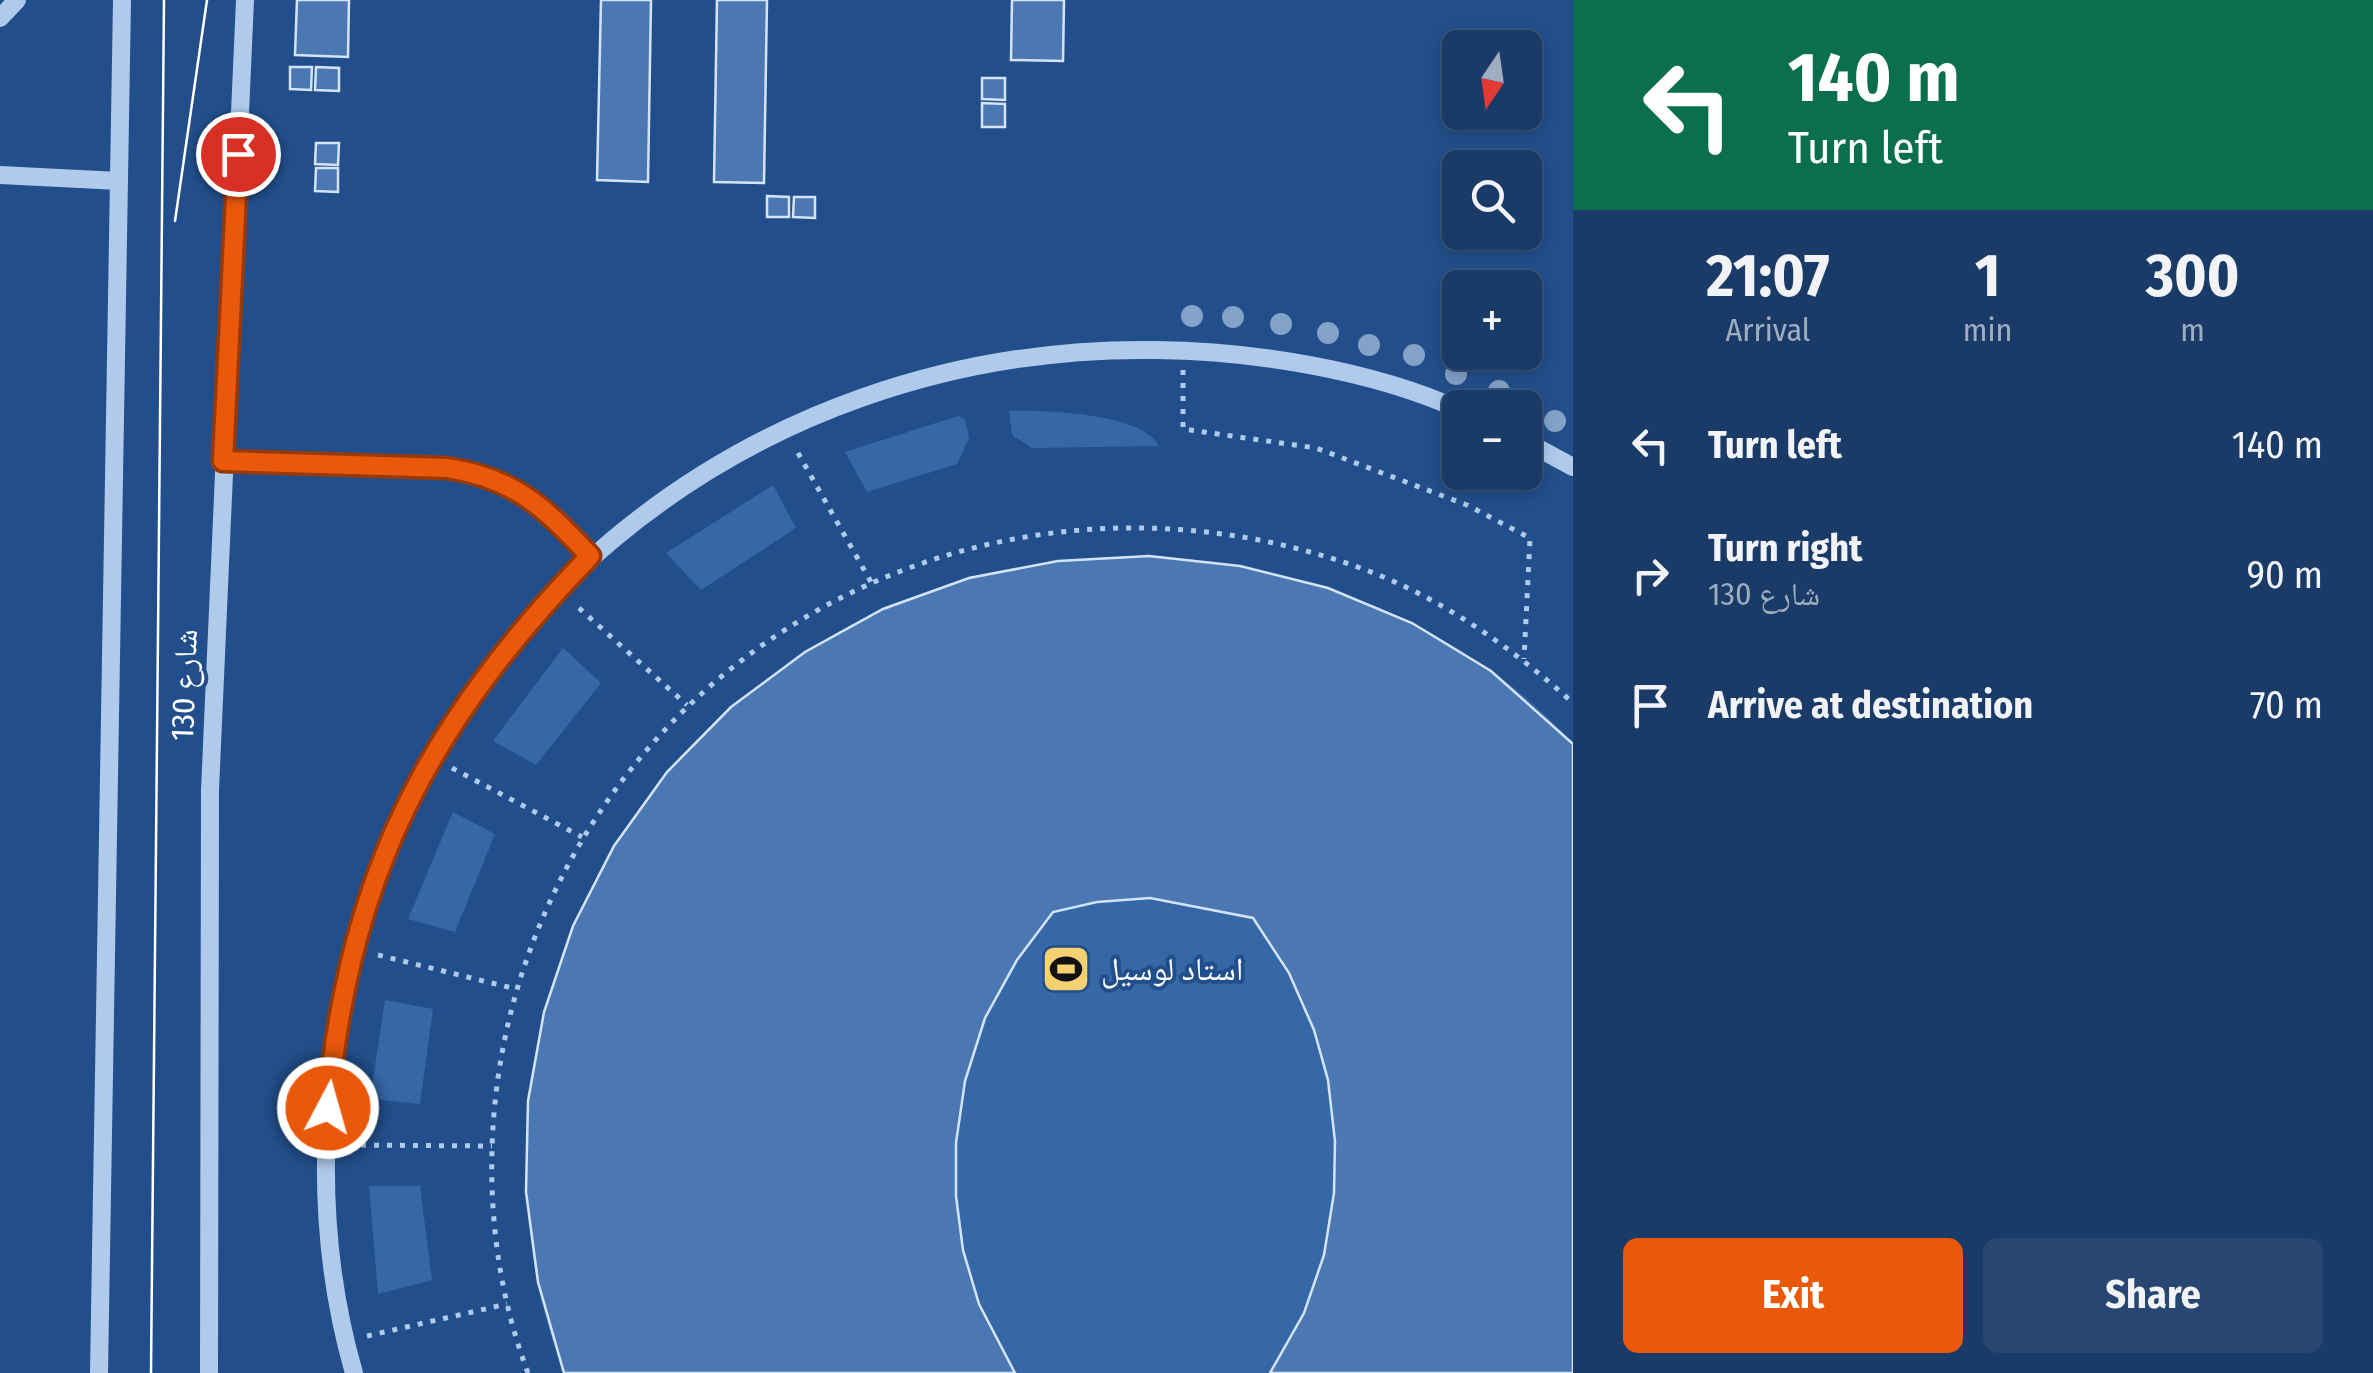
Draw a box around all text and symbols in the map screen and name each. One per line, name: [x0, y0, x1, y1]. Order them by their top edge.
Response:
north arrow: [1442, 30, 1542, 130]
map controls: [1442, 30, 1542, 490]
text: 140 m: [1788, 36, 1960, 120]
icon: left: [1623, 40, 1753, 170]
pin: [196, 112, 281, 197]
text: Turn left: [1788, 121, 1943, 175]
icon: arrive: [211, 127, 266, 182]
button: search: [1442, 150, 1542, 250]
text: 21:07: [1706, 240, 1829, 312]
text: 1: [1975, 240, 2000, 312]
text: 300: [2146, 240, 2240, 312]
button: +: [1442, 270, 1542, 370]
text: Arrival: [1725, 311, 1810, 349]
text: min: [1963, 311, 2012, 349]
text: m: [2180, 311, 2205, 349]
button: −: [1442, 390, 1542, 490]
icon: left: [1623, 418, 1678, 473]
text: Turn left: [1708, 422, 1842, 468]
text: 140 m: [2232, 422, 2323, 468]
text: Turn right: [1708, 525, 1862, 571]
icon: right: [1623, 548, 1678, 603]
text: 90 m: [2247, 552, 2323, 598]
text: شارع 130: [1708, 575, 1820, 613]
street label: شارع 130: [163, 628, 206, 742]
icon: arrive: [1623, 678, 1678, 733]
text: Arrive at destination: [1708, 682, 2033, 728]
text: 70 m: [2250, 682, 2323, 728]
sports icon: استاد لوسيل: [1040, 943, 1092, 995]
place label: استاد لوسيل: [1101, 950, 1243, 989]
position arrow: [276, 1056, 380, 1160]
button: Exit: [1623, 1238, 1963, 1353]
button: Share: [1983, 1238, 2323, 1353]

